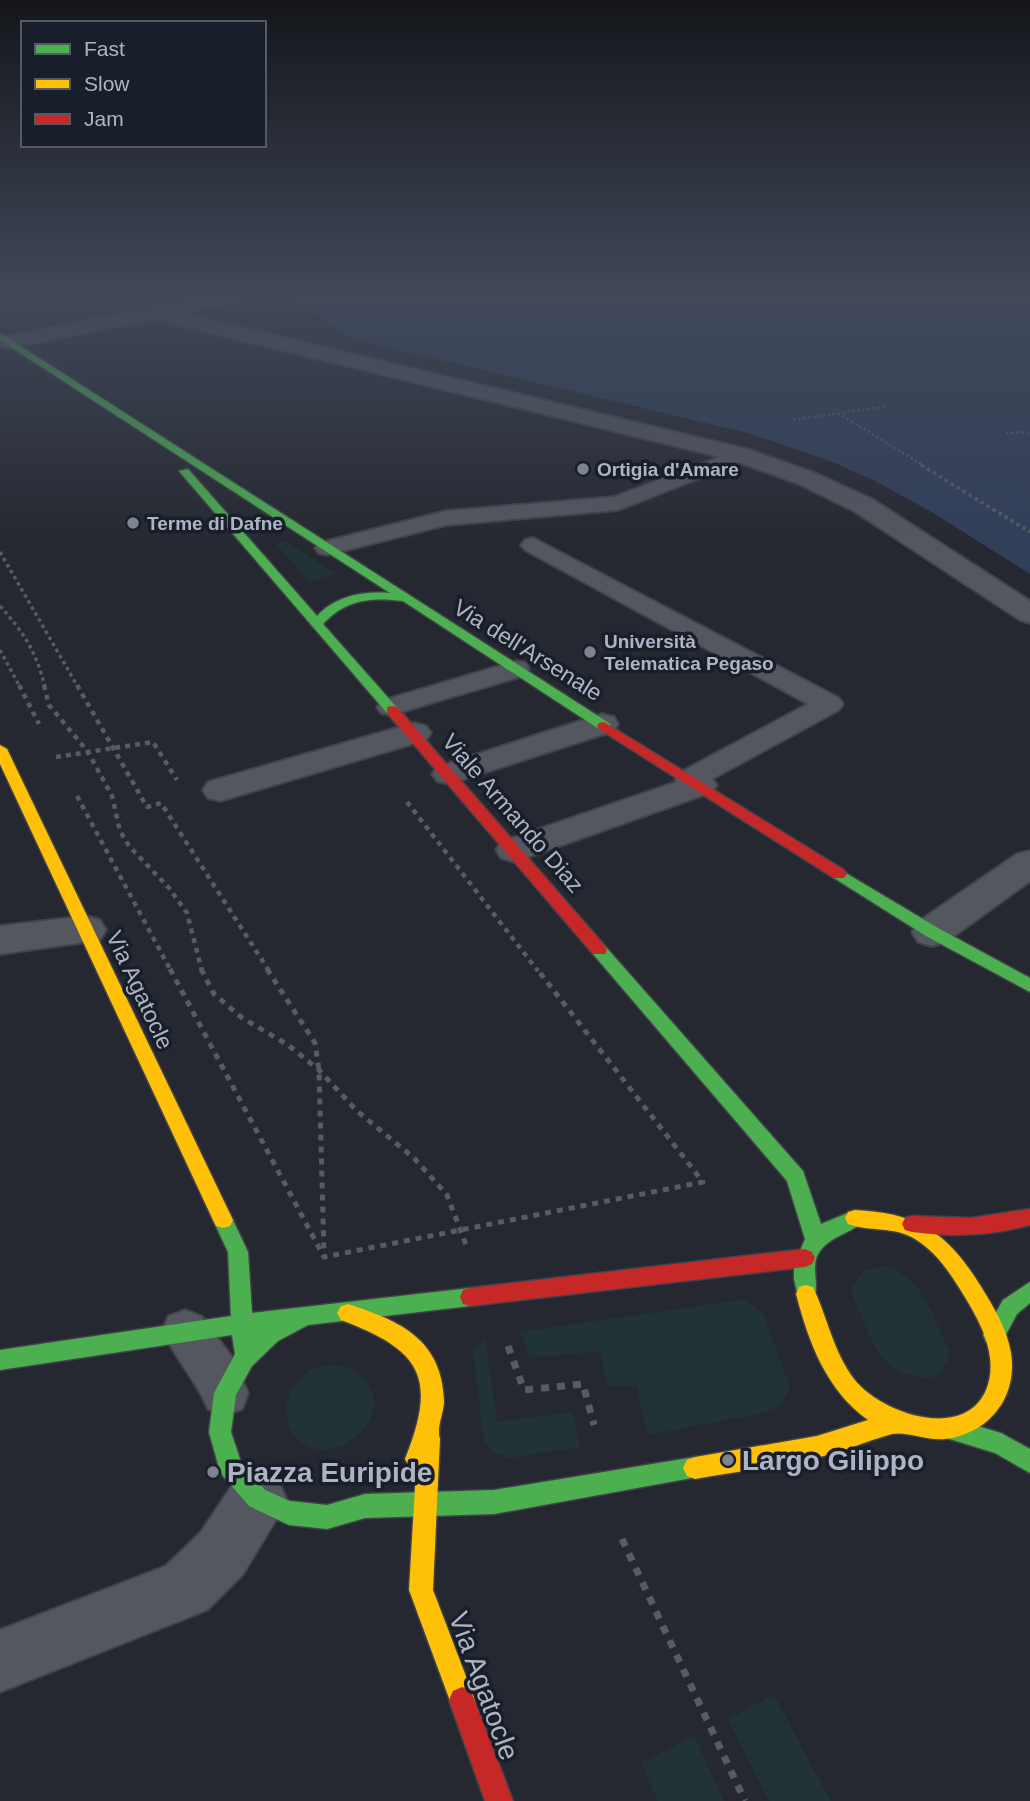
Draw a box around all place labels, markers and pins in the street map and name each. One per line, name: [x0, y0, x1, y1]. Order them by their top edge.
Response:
place label: Ortigia d'Amare: [597, 459, 739, 480]
marker: Ortigia d'Amare: [575, 461, 591, 477]
place label: Terme di Dafne: [147, 513, 283, 534]
marker: Terme di Dafne: [125, 515, 141, 531]
place label: Università Telematica Pegaso: [604, 631, 774, 674]
marker: Università Telematica Pegaso: [582, 644, 598, 660]
place label: Largo Gilippo: [742, 1445, 924, 1476]
marker: Largo Gilippo: [720, 1452, 736, 1468]
place label: Piazza Euripide: [227, 1457, 432, 1488]
marker: Piazza Euripide: [205, 1464, 221, 1480]

